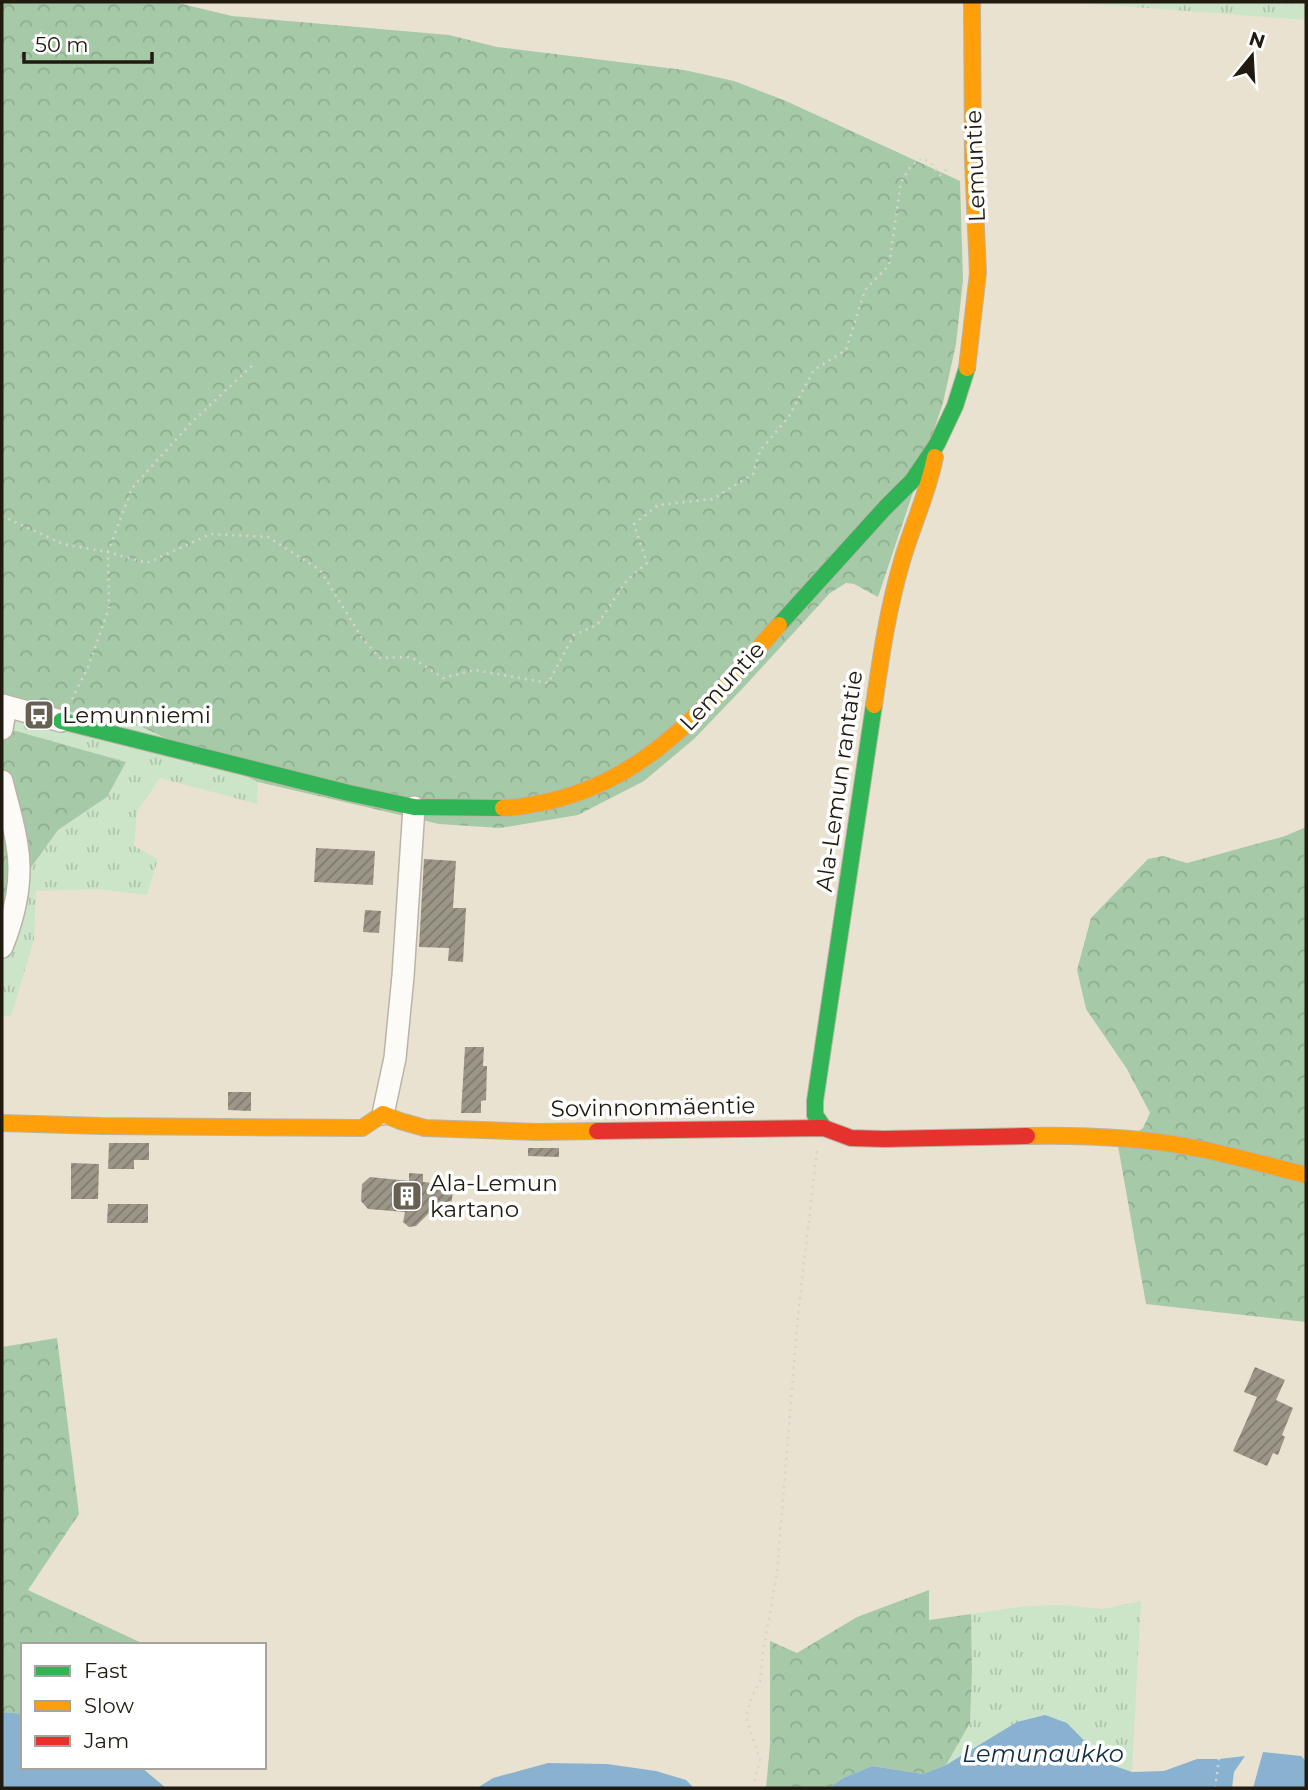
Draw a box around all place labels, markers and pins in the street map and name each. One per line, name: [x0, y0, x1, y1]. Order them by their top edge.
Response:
bus stop icon: Lemunniemi: [22, 698, 56, 732]
place label: Lemunniemi: [62, 701, 211, 729]
place label: Ala-Lemun kartano: [430, 1169, 558, 1223]
building icon: Ala-Lemun kartano: [390, 1179, 424, 1213]

